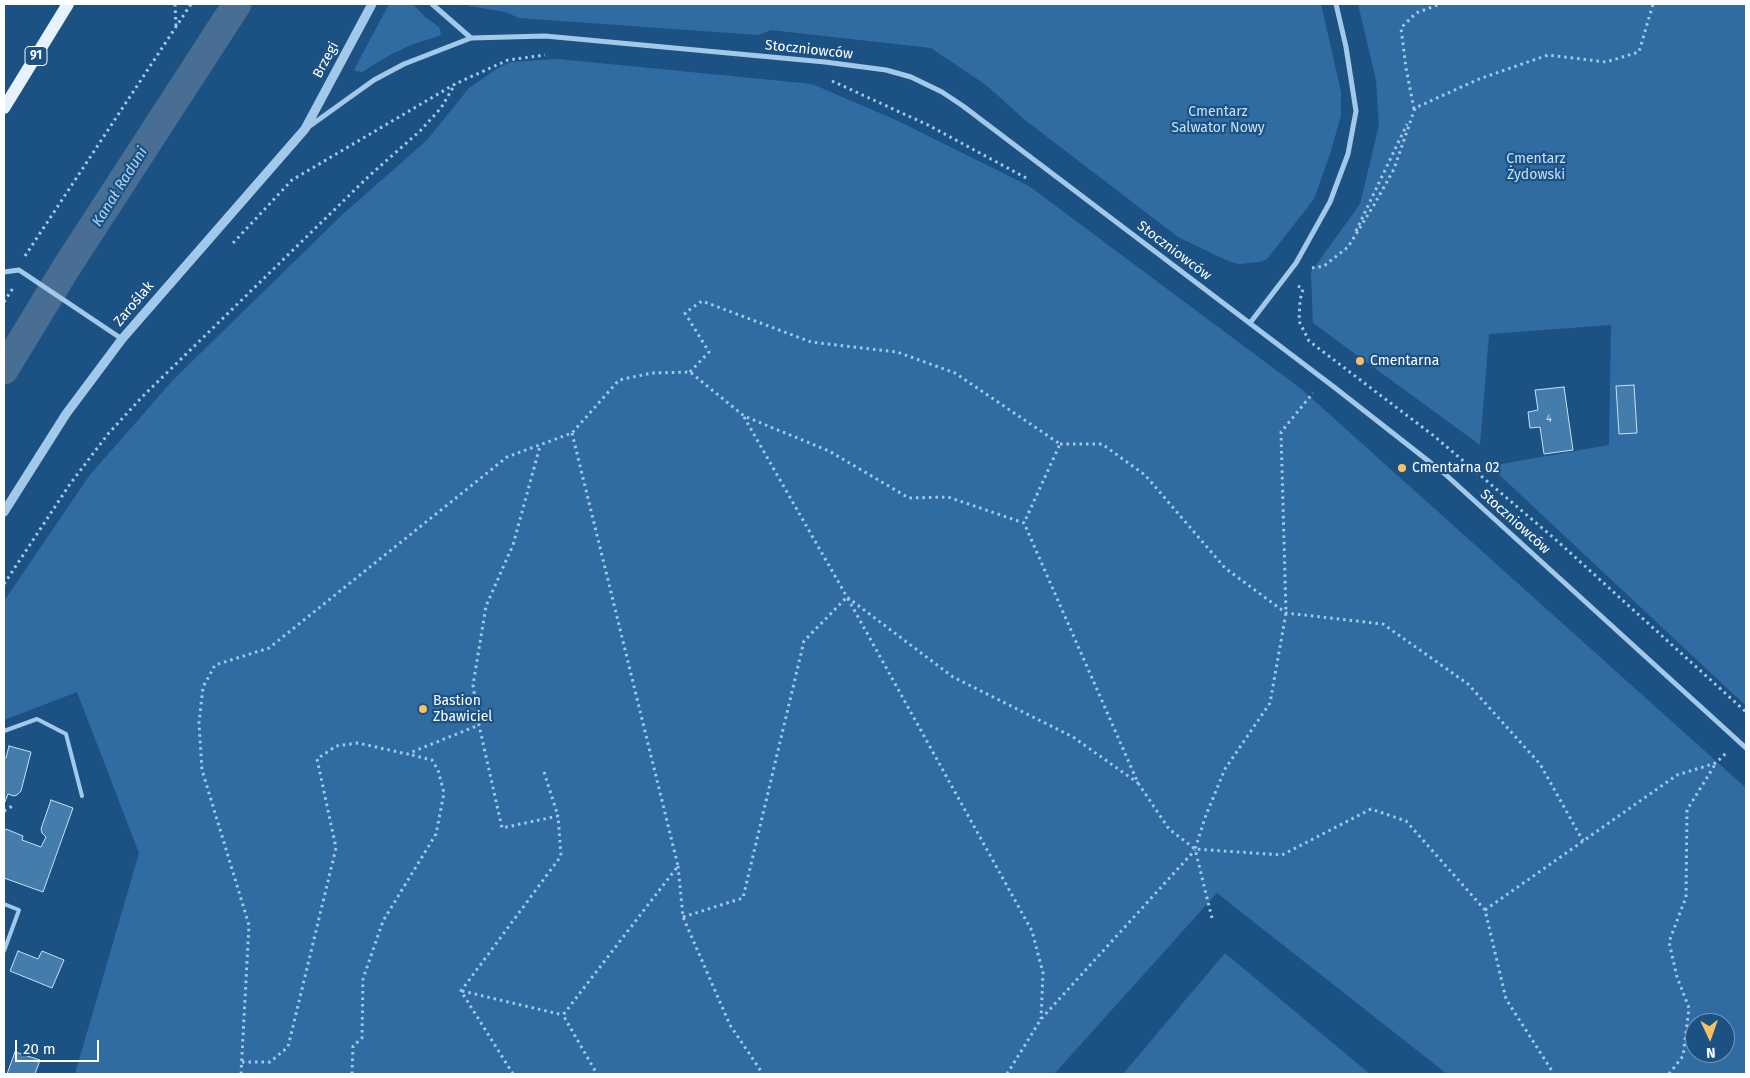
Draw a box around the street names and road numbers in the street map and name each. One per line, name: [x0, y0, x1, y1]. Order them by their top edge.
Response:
street label: Stoczniowców: [764, 37, 854, 63]
street label: Brzegi: [310, 39, 342, 81]
road number: 91: [25, 46, 47, 66]
street label: Stoczniowców: [1134, 218, 1214, 284]
street label: Zaroślak: [110, 278, 158, 330]
street label: Stoczniowców: [1477, 486, 1553, 558]

